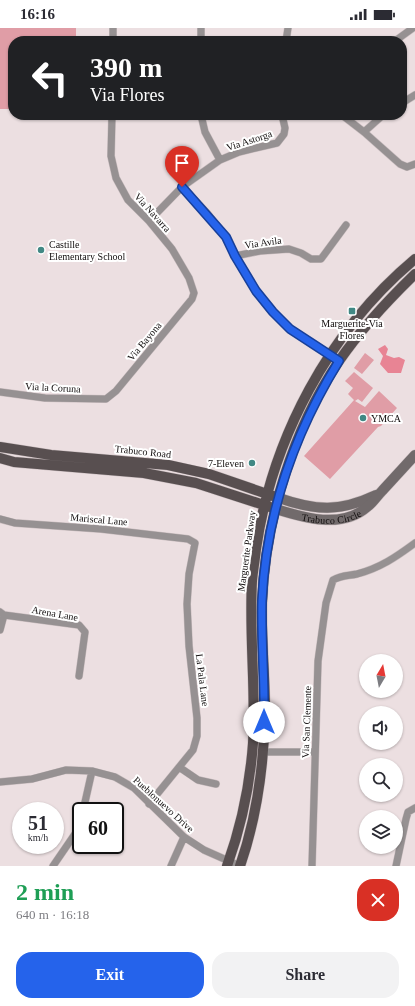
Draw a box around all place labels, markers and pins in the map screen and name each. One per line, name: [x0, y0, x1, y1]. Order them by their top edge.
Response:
pin: [165, 146, 199, 187]
place label: Castille Elementary School: [49, 239, 126, 262]
marker: Castille Elementary School: [36, 245, 46, 255]
marker: Marguerite-Via Flores: [347, 306, 357, 316]
place label: Marguerite-Via Flores: [321, 318, 383, 341]
marker: YMCA: [358, 413, 368, 423]
place label: YMCA: [371, 413, 402, 424]
place label: 7-Eleven: [208, 458, 244, 469]
marker: 7-Eleven: [247, 458, 257, 468]

